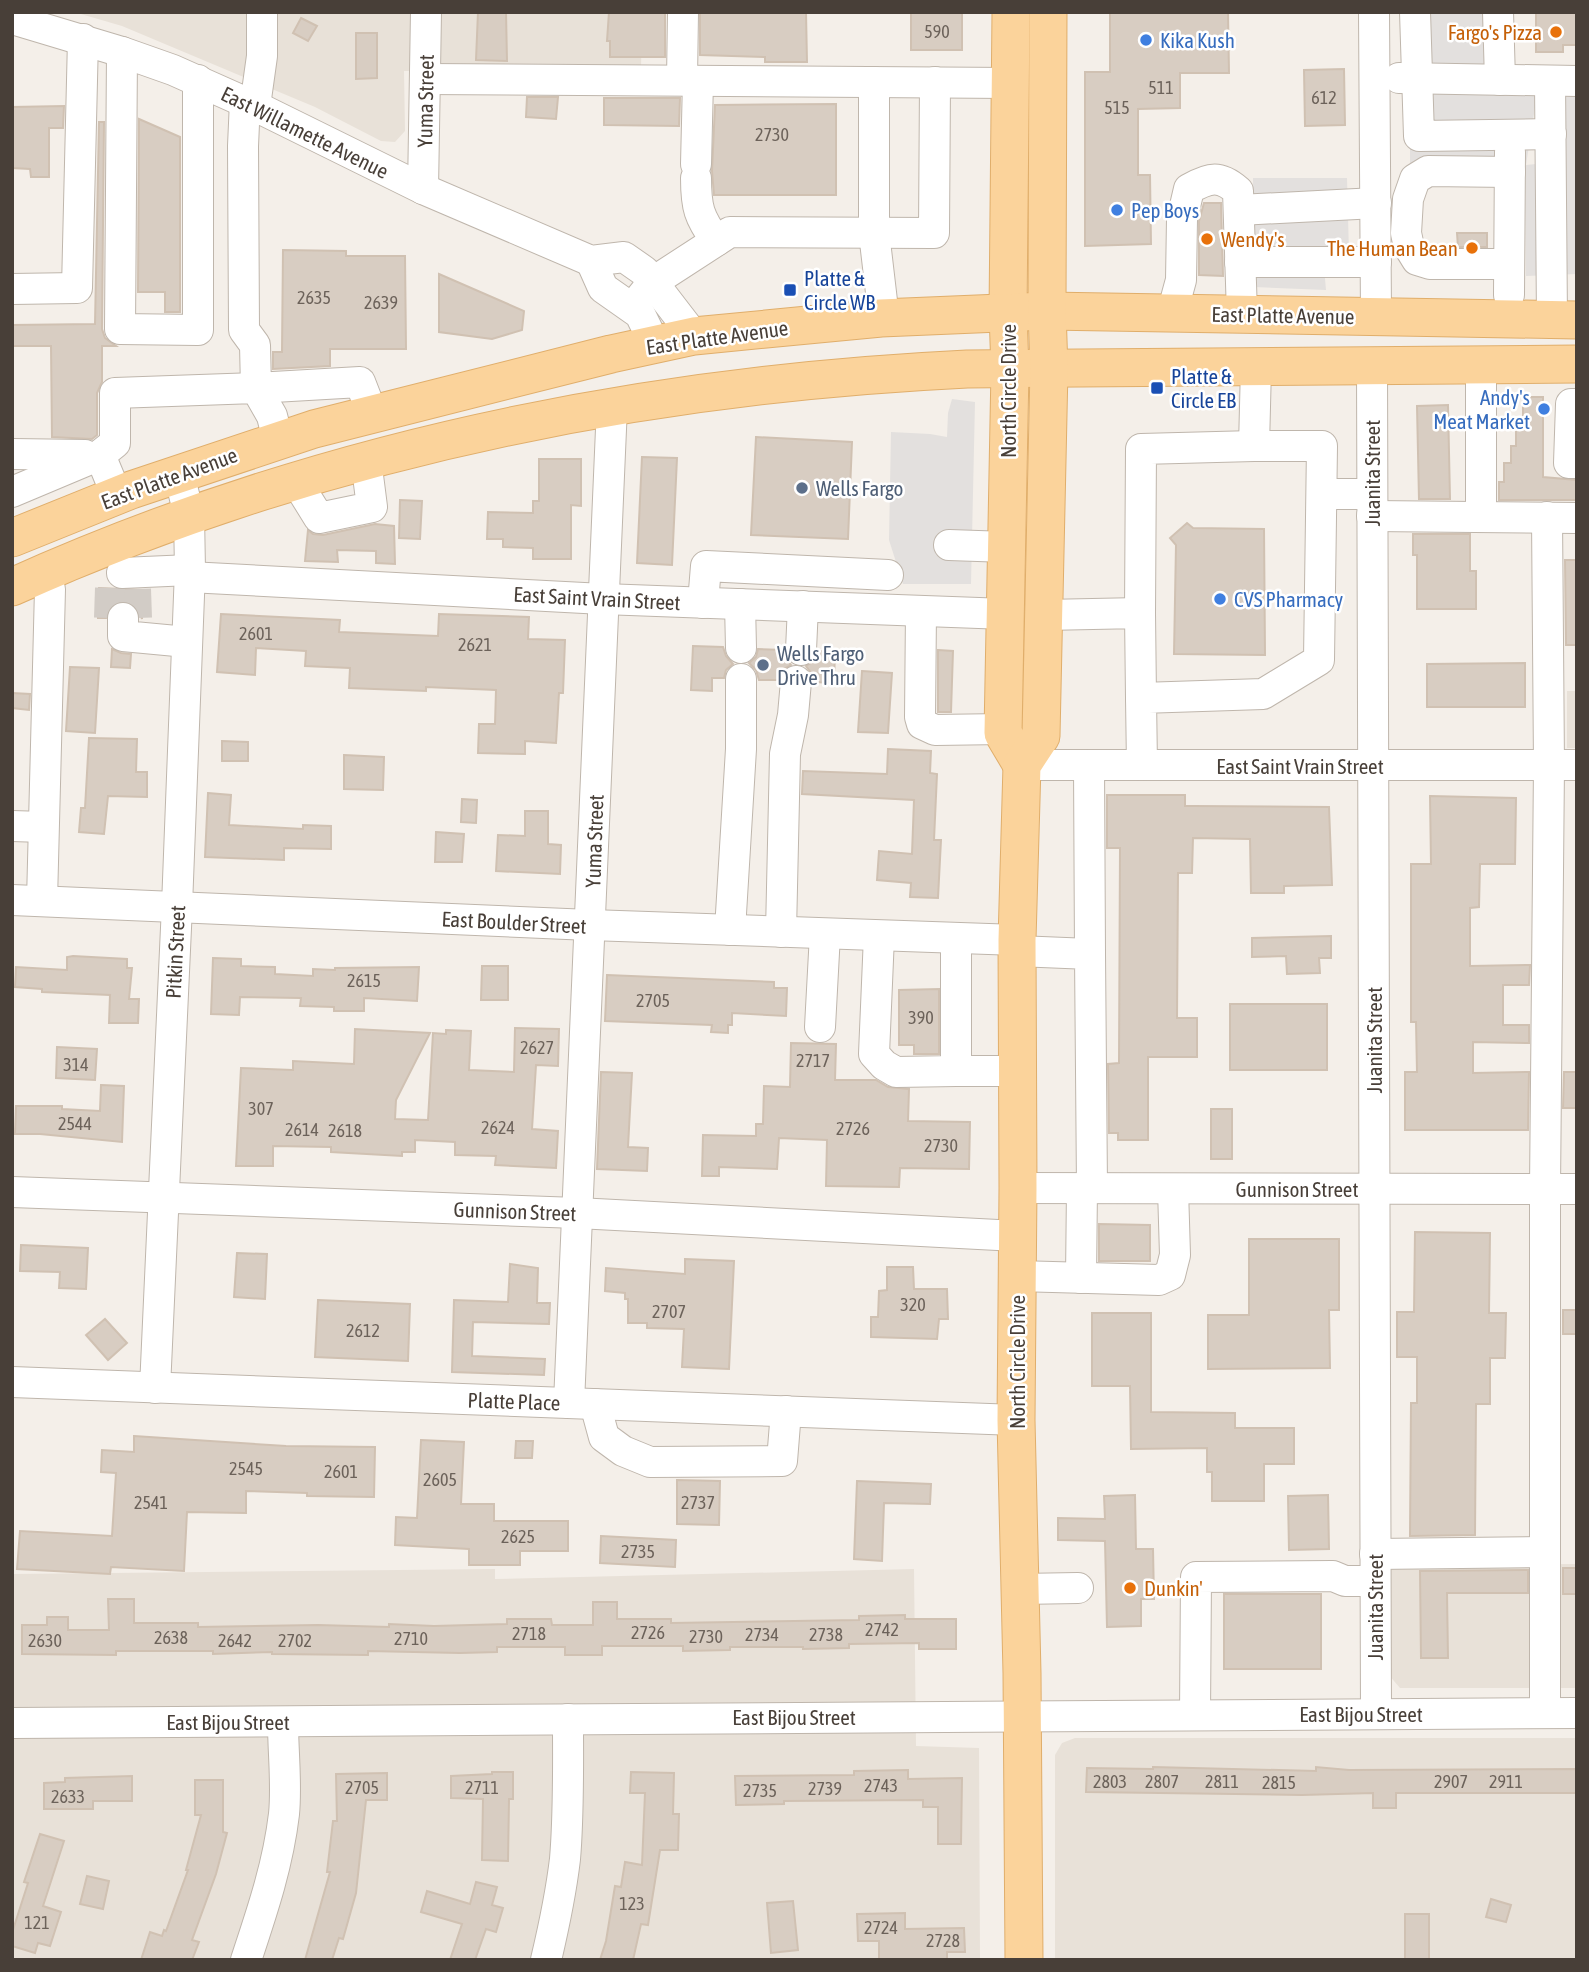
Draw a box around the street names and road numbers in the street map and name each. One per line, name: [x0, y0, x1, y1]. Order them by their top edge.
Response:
street label: Yuma Street: [412, 54, 438, 148]
street label: East Willamette Avenue: [217, 81, 393, 183]
street label: East Platte Avenue: [1211, 302, 1355, 328]
street label: East Platte Avenue: [644, 315, 790, 359]
street label: North Circle Drive: [996, 324, 1020, 458]
street label: Juanita Street: [1360, 420, 1384, 526]
street label: East Platte Avenue: [98, 442, 240, 514]
street label: East Saint Vrain Street: [513, 582, 681, 614]
street label: East Saint Vrain Street: [1216, 754, 1384, 778]
street label: Yuma Street: [580, 794, 608, 888]
street label: Pitkin Street: [161, 905, 189, 999]
street label: East Boulder Street: [441, 906, 587, 938]
street label: Juanita Street: [1362, 987, 1386, 1093]
street label: Gunnison Street: [1236, 1177, 1358, 1201]
street label: Gunnison Street: [453, 1197, 577, 1225]
street label: North Circle Drive: [1005, 1295, 1029, 1429]
street label: Platte Place: [467, 1387, 561, 1415]
street label: Juanita Street: [1363, 1554, 1387, 1660]
street label: East Bijou Street: [1299, 1702, 1423, 1726]
street label: East Bijou Street: [732, 1705, 856, 1729]
street label: East Bijou Street: [166, 1710, 290, 1734]

